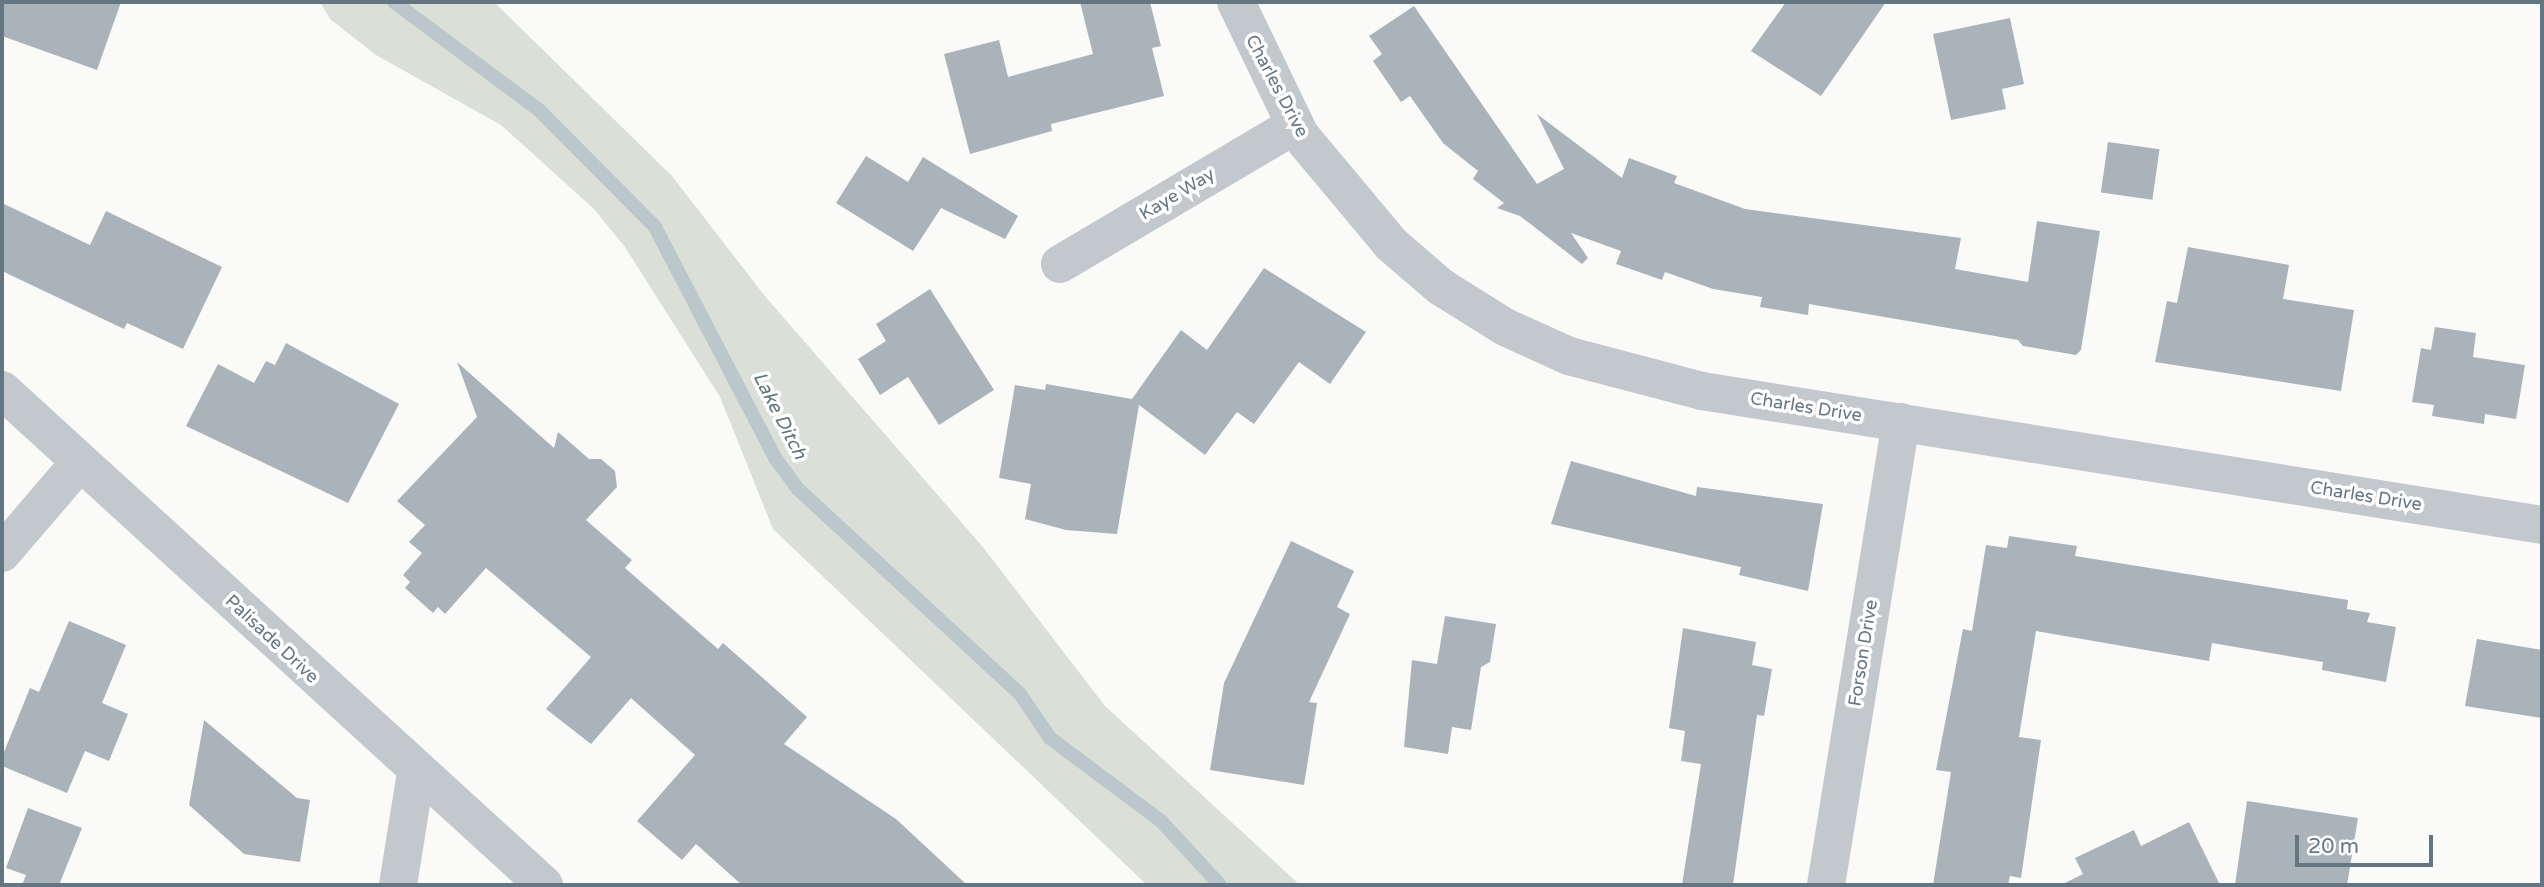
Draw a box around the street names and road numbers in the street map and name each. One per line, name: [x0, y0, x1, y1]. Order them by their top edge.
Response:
street label: Charles Drive: [1241, 31, 1313, 141]
street label: Kaye Way: [1136, 163, 1218, 225]
street label: Charles Drive: [1749, 388, 1863, 426]
street label: Charles Drive: [2309, 477, 2423, 515]
street label: Palisade Drive: [221, 590, 323, 688]
street label: Forson Drive: [1844, 598, 1882, 708]

